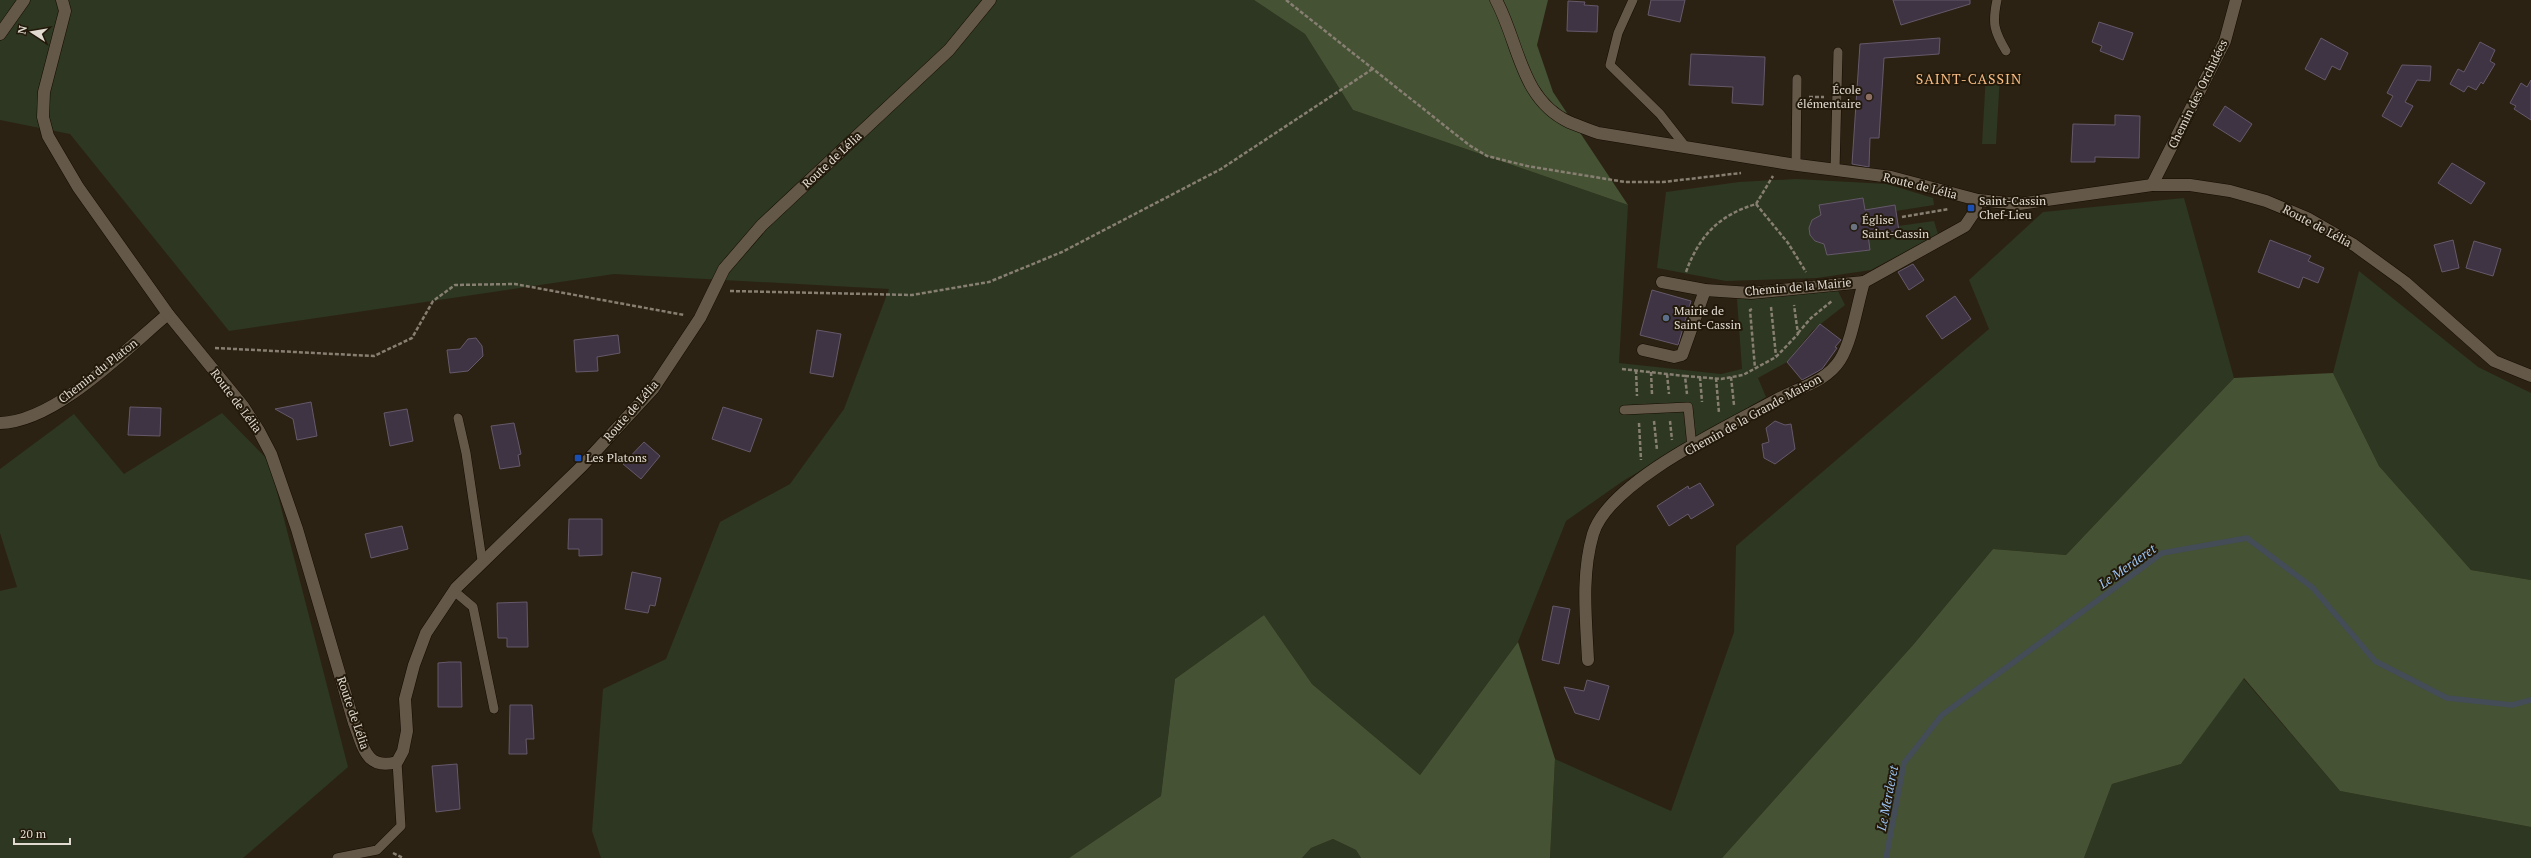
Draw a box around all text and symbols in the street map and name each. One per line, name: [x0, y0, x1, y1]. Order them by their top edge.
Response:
north arrow: [12, 12, 52, 52]
text: N: [15, 24, 30, 35]
street label: Chemin des Orchidées: [2165, 37, 2230, 151]
district label: SAINT-CASSIN: [1916, 69, 2022, 88]
place label: École élémentaire: [1797, 82, 1861, 111]
marker: École élémentaire: [1864, 92, 1874, 102]
street label: Route de Lélia: [799, 128, 865, 191]
street label: Route de Lélia: [1881, 169, 1959, 202]
place label: Saint-Cassin Chef-Lieu: [1979, 193, 2046, 222]
street label: Route de Lélia: [2280, 201, 2354, 250]
marker: Saint-Cassin Chef-Lieu: [1966, 203, 1976, 213]
place label: Église Saint-Cassin: [1862, 212, 1929, 241]
marker: Église Saint-Cassin: [1849, 222, 1859, 232]
street label: Chemin de la Mairie: [1744, 274, 1852, 299]
place label: Mairie de Saint-Cassin: [1674, 303, 1741, 332]
marker: Mairie de Saint-Cassin: [1661, 313, 1671, 323]
street label: Chemin du Platon: [55, 335, 140, 406]
street label: Route de Lélia: [208, 366, 265, 436]
street label: Chemin de la Grande Maison: [1682, 371, 1824, 458]
street label: Route de Lélia: [600, 377, 661, 444]
place label: Les Platons: [586, 450, 647, 465]
marker: Les Platons: [573, 453, 583, 463]
water label: Le Merderet: [2094, 539, 2160, 593]
street label: Route de Lélia: [334, 675, 373, 751]
water label: Le Merderet: [1872, 763, 1902, 833]
scale bar: [14, 820, 70, 846]
text: 20 m: [20, 826, 47, 841]

